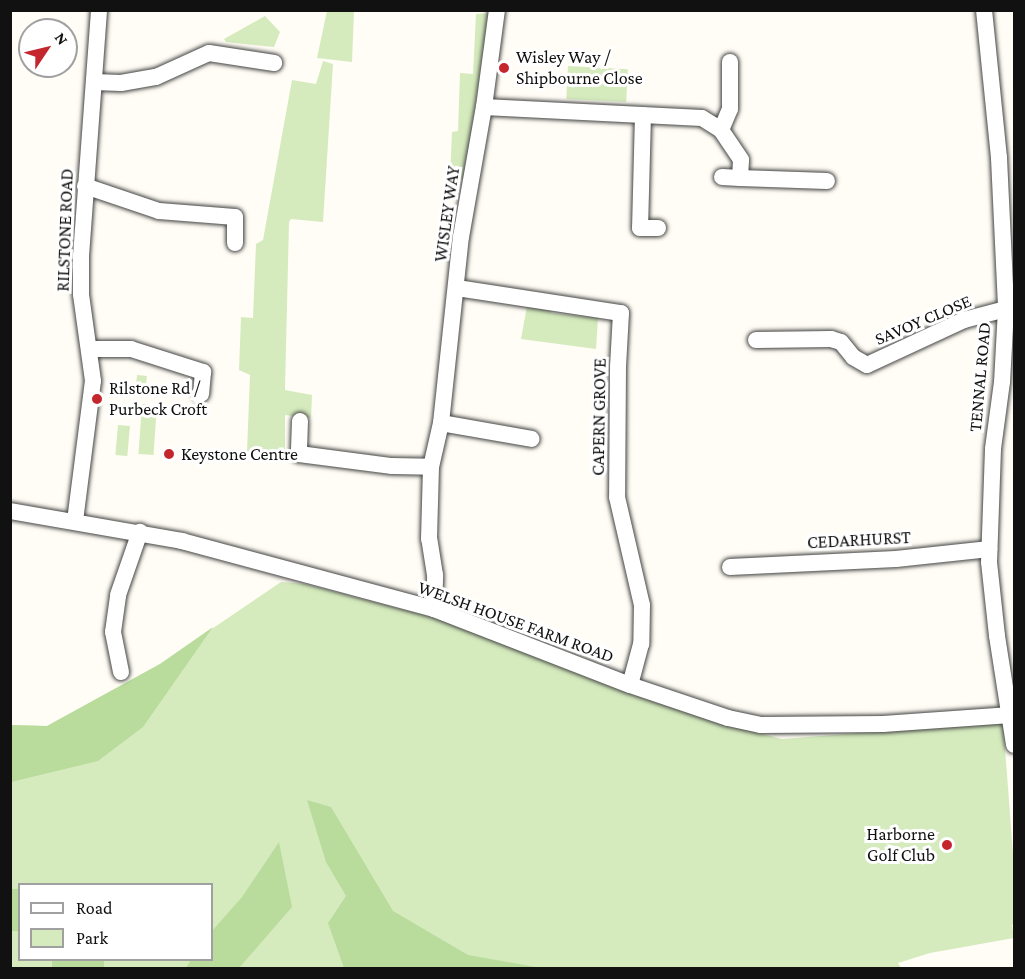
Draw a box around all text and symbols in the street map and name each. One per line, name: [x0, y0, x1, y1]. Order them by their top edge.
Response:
north arrow: [18, 18, 78, 78]
text: N: [51, 29, 72, 48]
place label: Wisley Way / Shipbourne Close: [516, 47, 643, 90]
marker: Wisley Way / Shipbourne Close: [497, 61, 511, 75]
street label: WISLEY WAY: [430, 165, 464, 263]
street label: RILSTONE ROAD: [52, 168, 78, 292]
street label: SAVOY CLOSE: [872, 290, 974, 350]
street label: TENNAL ROAD: [964, 321, 996, 433]
street label: CAPERN GROVE: [587, 358, 611, 476]
place label: Rilstone Rd / Purbeck Croft: [109, 378, 207, 420]
marker: Rilstone Rd / Purbeck Croft: [90, 392, 104, 406]
place label: Keystone Centre: [181, 443, 298, 465]
marker: Keystone Centre: [162, 447, 176, 461]
street label: CEDARHURST: [807, 526, 911, 554]
street label: WELSH HOUSE FARM ROAD: [415, 576, 617, 668]
place label: Harborne Golf Club: [866, 824, 935, 866]
marker: Harborne Golf Club: [940, 838, 954, 852]
legend: [18, 883, 213, 961]
text: Road: [76, 898, 113, 918]
text: Park: [76, 928, 108, 948]

